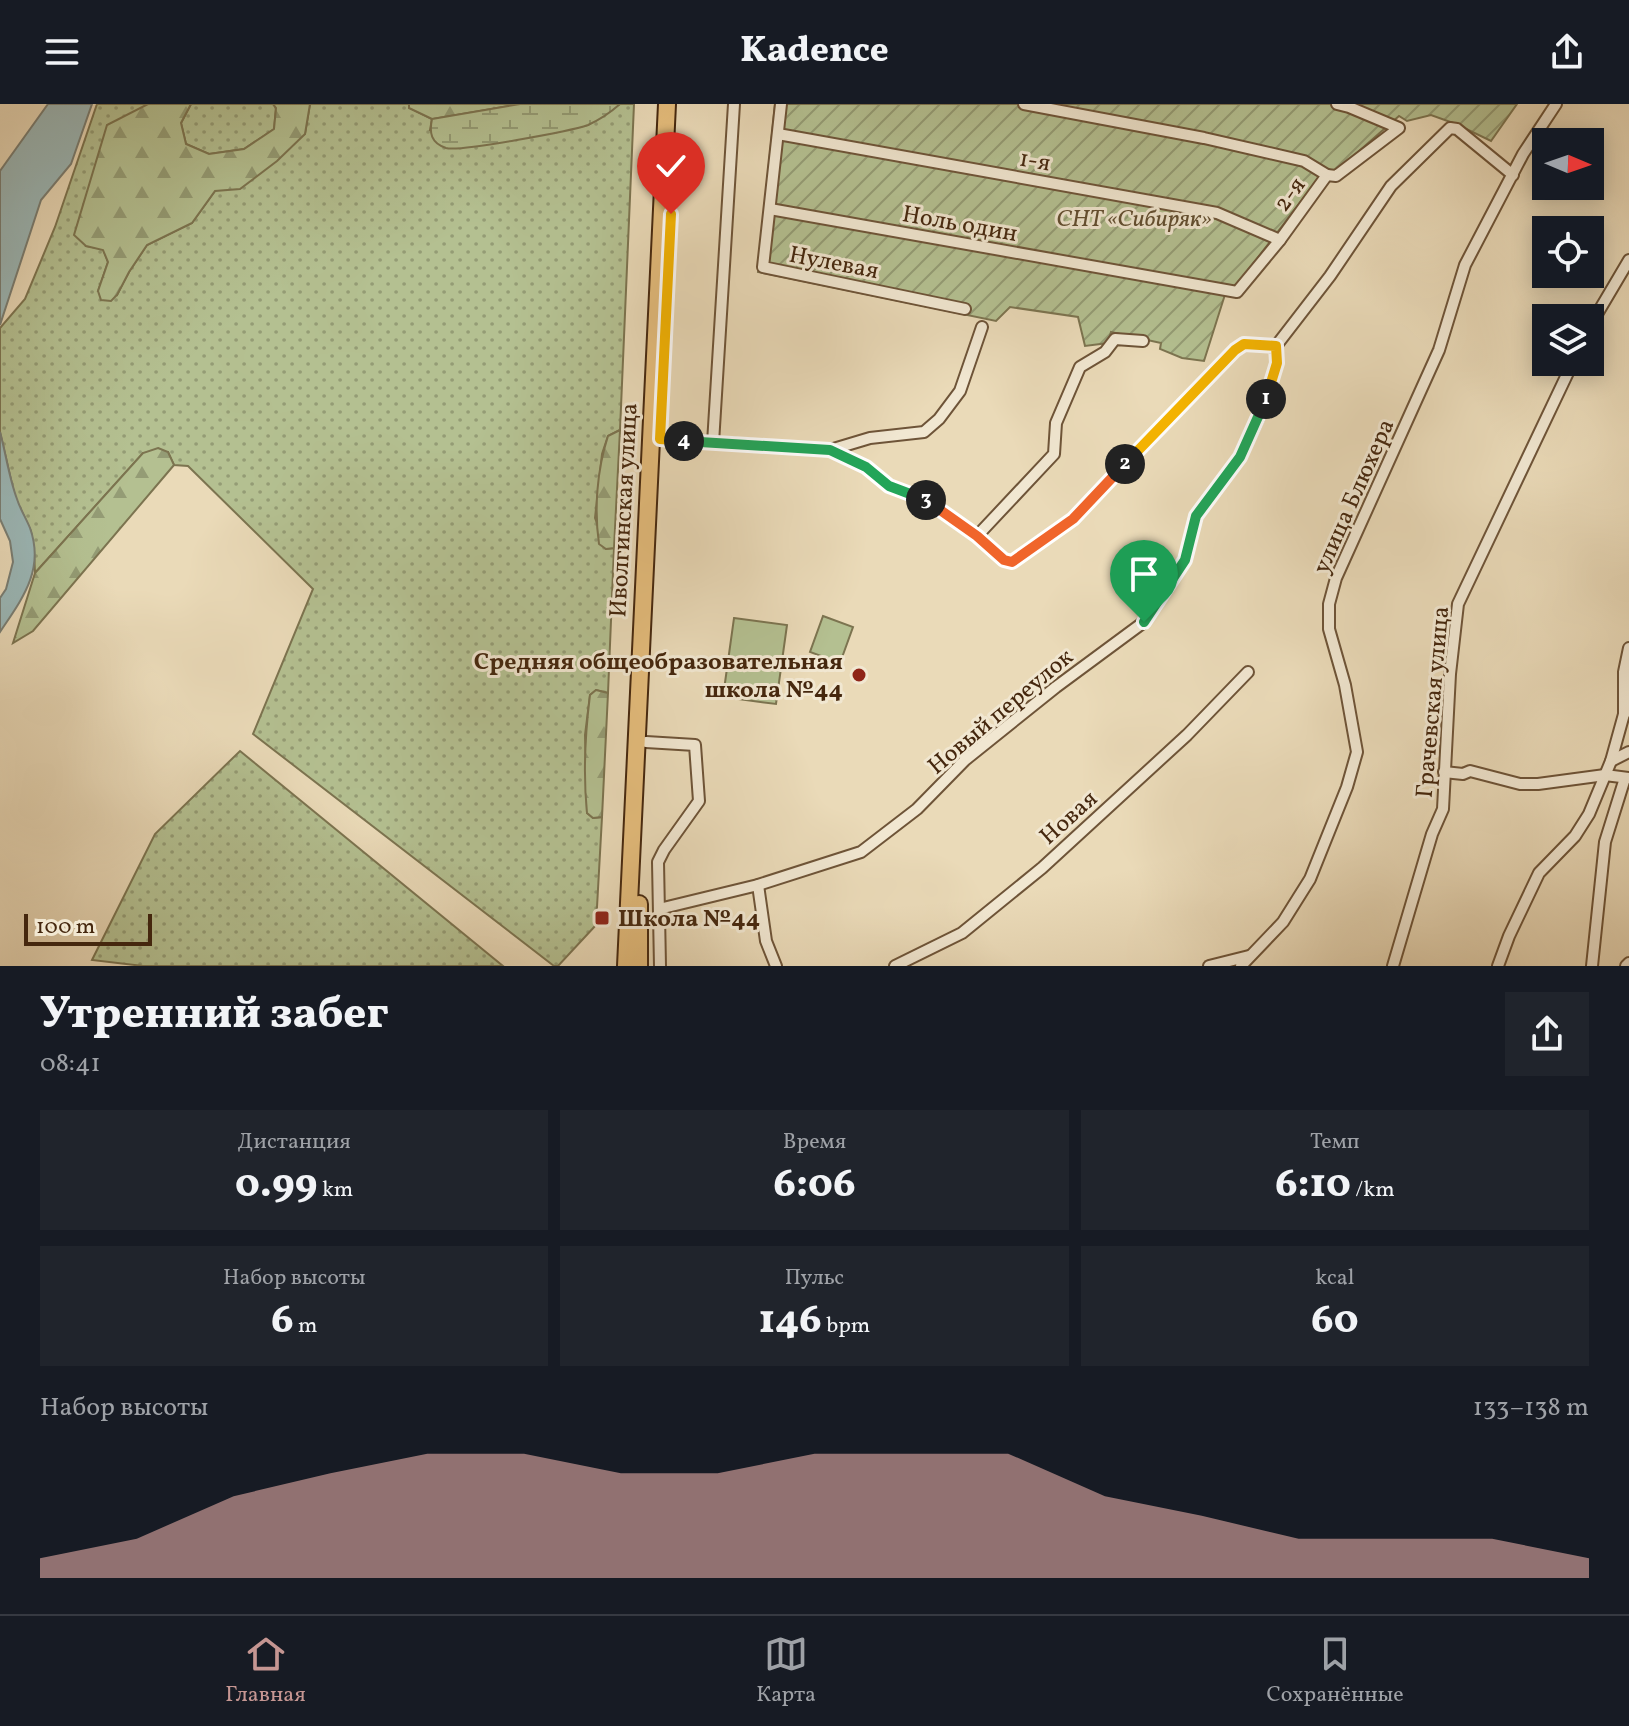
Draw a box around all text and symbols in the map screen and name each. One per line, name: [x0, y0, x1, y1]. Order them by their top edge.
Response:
text: Kadence: [740, 27, 889, 77]
icon: menu: [40, 30, 84, 74]
icon: share: [1545, 30, 1589, 74]
north arrow: [1532, 128, 1604, 200]
map controls: [1532, 128, 1604, 376]
pin: [637, 132, 705, 214]
street label: 1-я: [1016, 143, 1053, 181]
icon: check: [649, 144, 693, 188]
street label: 2-я: [1266, 171, 1315, 220]
street label: Ноль один: [899, 198, 1020, 252]
park label: СНТ «Сибиряк»: [1056, 203, 1212, 237]
button: locate: [1532, 216, 1604, 288]
street label: Нулевая: [786, 239, 881, 289]
button: layers: [1532, 304, 1604, 376]
pin: 1: [1246, 379, 1286, 419]
text: 1: [1262, 383, 1270, 414]
street label: Иволгинская улица: [602, 402, 648, 618]
street label: улица Блюхера: [1305, 414, 1404, 580]
pin: 4: [664, 421, 704, 461]
text: 4: [677, 425, 691, 456]
pin: 2: [1105, 444, 1145, 484]
text: 2: [1119, 448, 1131, 479]
pin: 3: [906, 480, 946, 520]
text: 3: [920, 484, 932, 515]
pin: [1110, 540, 1178, 622]
icon: arrive: [1122, 552, 1166, 596]
street label: Грачевская улица: [1409, 605, 1459, 800]
street label: Новый переулок: [921, 641, 1082, 784]
place label: Средняя общеобразовательная школа №44: [474, 646, 843, 708]
marker: Средняя общеобразовательная школа №44: [850, 666, 868, 684]
street label: Новая: [1033, 783, 1106, 854]
place label: Школа №44: [618, 903, 760, 937]
marker: Школа №44: [593, 909, 611, 927]
scale bar: [24, 910, 152, 946]
text: 100 m: [36, 912, 95, 943]
text: Утренний забег: [40, 985, 389, 1046]
button: share: [1505, 992, 1589, 1076]
text: 08:41: [40, 1046, 101, 1082]
text: Дистанция: [238, 1127, 351, 1158]
text: Время: [783, 1127, 846, 1158]
text: Темп: [1310, 1127, 1360, 1158]
text: 0.99: [235, 1158, 317, 1214]
text: 6:06: [773, 1158, 856, 1214]
text: 6:10: [1275, 1158, 1351, 1214]
text: km: [317, 1175, 353, 1206]
text: /km: [1351, 1175, 1395, 1206]
text: Набор высоты: [223, 1263, 365, 1294]
text: Пульс: [785, 1263, 844, 1294]
text: kcal: [1315, 1263, 1354, 1294]
text: 6: [271, 1294, 294, 1350]
text: 146: [759, 1294, 822, 1350]
text: 60: [1311, 1294, 1359, 1350]
text: m: [294, 1311, 317, 1342]
text: bpm: [822, 1311, 870, 1342]
text: Набор высоты: [40, 1390, 208, 1426]
text: 133–138 m: [1473, 1390, 1589, 1426]
tab: Главная: [225, 1632, 306, 1711]
tab: Карта: [756, 1632, 816, 1711]
tab: Сохранённые: [1266, 1632, 1404, 1711]

